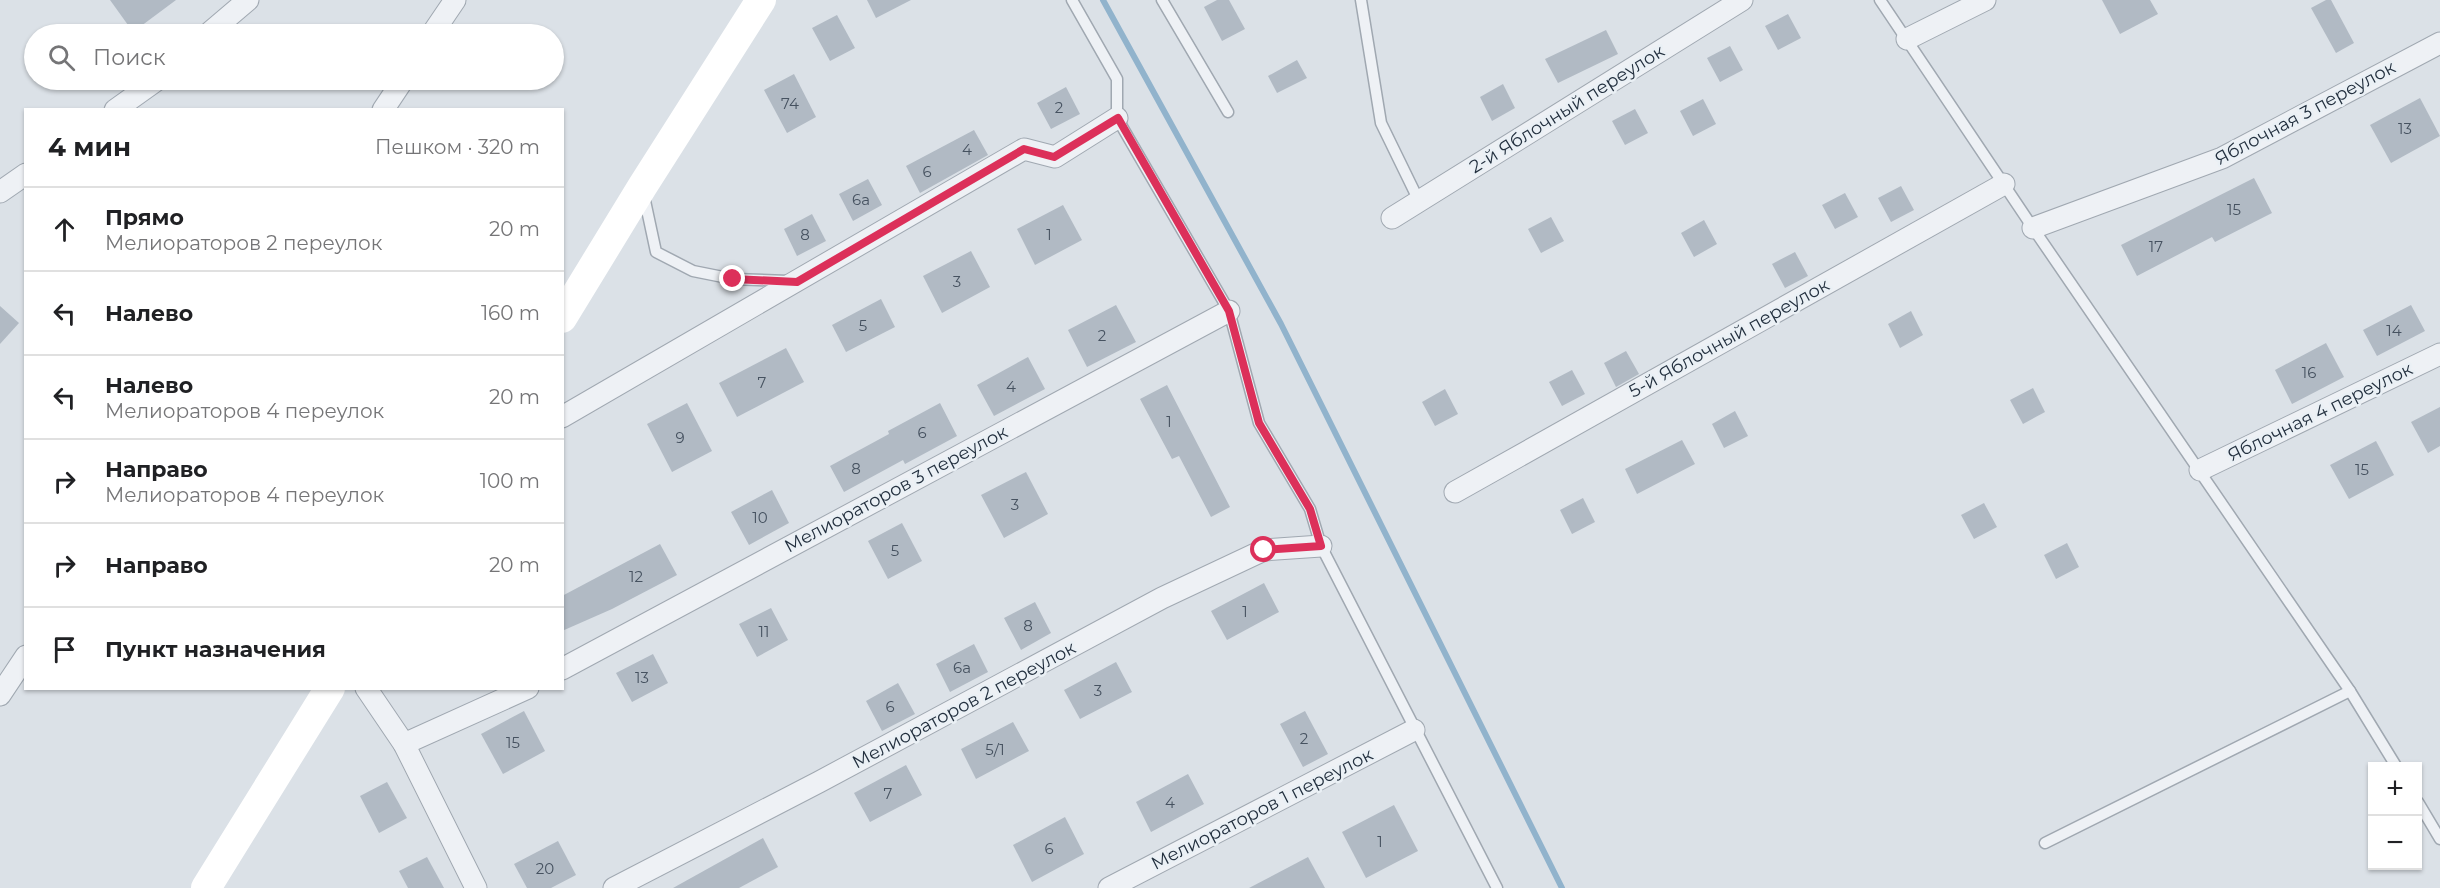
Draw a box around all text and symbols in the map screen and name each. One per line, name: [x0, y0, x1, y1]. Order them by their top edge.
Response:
search box: [24, 24, 564, 90]
street label: 2-й Яблочный переулок: [1466, 40, 1669, 178]
icon: search: [45, 41, 78, 74]
text: Поиск: [93, 44, 165, 71]
street label: Яблочная 3 переулок: [2211, 56, 2399, 170]
house number: 74: [781, 94, 799, 113]
house number: 2: [1055, 98, 1063, 117]
house number: 13: [2398, 119, 2412, 138]
text: 4 мин: [48, 131, 131, 163]
text: Пешком · 320 m: [375, 135, 540, 159]
house number: 4: [962, 140, 972, 159]
house number: 6: [922, 162, 932, 181]
house number: 6а: [852, 190, 870, 209]
house number: 15: [2227, 200, 2241, 219]
text: Прямо: [105, 204, 184, 231]
icon: ahead: [48, 213, 81, 246]
text: 20 m: [489, 217, 540, 241]
house number: 8: [800, 225, 810, 244]
house number: 1: [1046, 225, 1052, 244]
text: Мелиораторов 2 переулок: [105, 231, 382, 255]
house number: 17: [2149, 237, 2163, 256]
route end: [719, 265, 745, 291]
house number: 3: [953, 272, 961, 291]
street label: 5-й Яблочный переулок: [1625, 273, 1833, 402]
icon: left: [48, 297, 81, 330]
text: Налево: [105, 300, 193, 327]
text: 160 m: [481, 301, 540, 325]
house number: 5: [859, 316, 867, 335]
house number: 14: [2386, 321, 2402, 340]
house number: 2: [1098, 326, 1106, 345]
street label: Яблочная 4 переулок: [2224, 357, 2417, 466]
house number: 16: [2302, 363, 2316, 382]
text: Налево: [105, 372, 193, 399]
house number: 7: [758, 373, 767, 392]
house number: 4: [1006, 377, 1016, 396]
icon: left: [48, 381, 81, 414]
text: 20 m: [489, 385, 540, 409]
text: Мелиораторов 4 переулок: [105, 399, 384, 423]
house number: 1: [1166, 412, 1172, 431]
street label: Мелиораторов 3 переулок: [781, 420, 1012, 557]
house number: 6: [917, 423, 927, 442]
house number: 9: [675, 428, 685, 447]
text: Направо: [105, 456, 208, 483]
house number: 8: [851, 459, 861, 478]
house number: 15: [2355, 460, 2369, 479]
icon: right: [48, 465, 81, 498]
text: 100 m: [480, 469, 540, 493]
text: Мелиораторов 4 переулок: [105, 483, 384, 507]
house number: 3: [1011, 495, 1019, 514]
house number: 10: [752, 508, 768, 527]
route start: [1250, 536, 1276, 562]
house number: 5: [891, 541, 899, 560]
icon: right: [48, 549, 81, 582]
text: Направо: [105, 552, 208, 579]
text: 20 m: [489, 553, 540, 577]
house number: 12: [629, 567, 643, 586]
house number: 1: [1242, 602, 1248, 621]
house number: 8: [1023, 616, 1033, 635]
house number: 11: [759, 622, 769, 641]
icon: arrive: [48, 633, 81, 666]
text: Пункт назначения: [105, 636, 326, 663]
street label: Мелиораторов 2 переулок: [849, 636, 1080, 773]
house number: 6а: [953, 658, 971, 677]
house number: 13: [635, 668, 649, 687]
house number: 3: [1094, 681, 1102, 700]
house number: 6: [885, 697, 895, 716]
house number: 2: [1300, 729, 1308, 748]
house number: 15: [506, 733, 520, 752]
house number: 5/1: [985, 740, 1005, 759]
street label: Мелиораторов 1 переулок: [1147, 743, 1377, 875]
map controls: [2368, 762, 2422, 870]
button: +: [2368, 762, 2422, 816]
house number: 7: [884, 784, 893, 803]
house number: 4: [1165, 793, 1175, 812]
button: −: [2368, 816, 2422, 870]
house number: 1: [1377, 832, 1383, 851]
house number: 6: [1044, 839, 1054, 858]
house number: 20: [536, 859, 554, 878]

